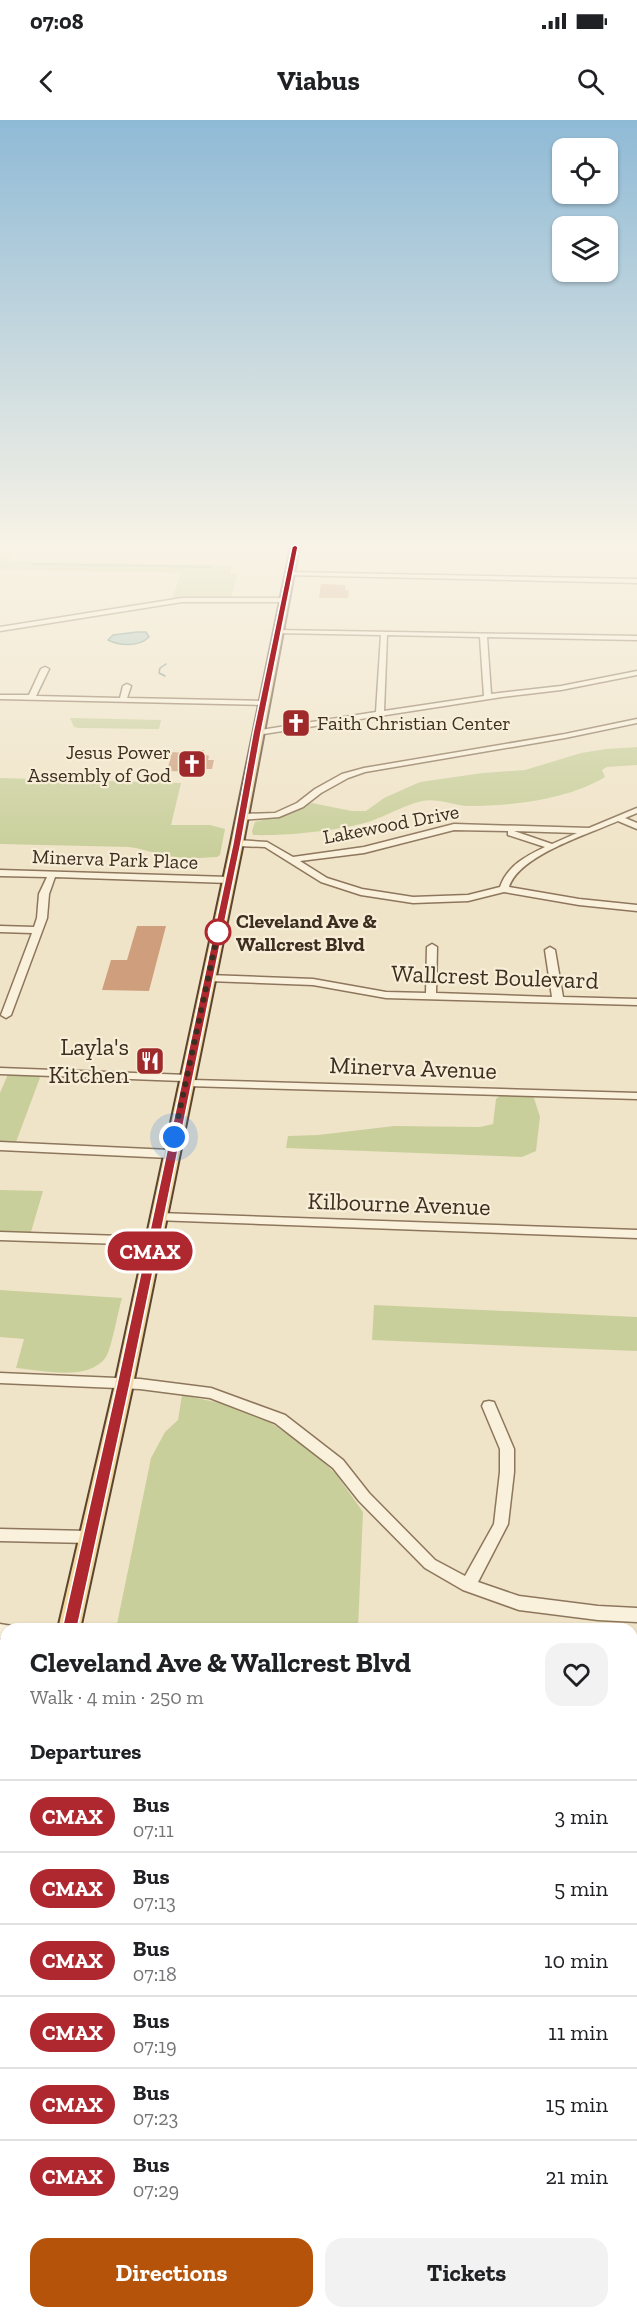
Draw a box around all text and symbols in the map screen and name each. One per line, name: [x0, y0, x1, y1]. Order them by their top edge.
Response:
text: 07:08: [30, 8, 84, 35]
icon: back: [30, 65, 63, 98]
text: Viabus: [277, 65, 360, 97]
icon: search: [574, 65, 607, 98]
map controls: [552, 138, 618, 282]
button: locate: [552, 138, 618, 204]
button: layers: [552, 216, 618, 282]
church icon: Faith Christian Center: [280, 707, 312, 739]
place label: Faith Christian Center: [317, 711, 511, 735]
place label: Jesus Power Assembly of God: [28, 740, 171, 787]
church icon: Jesus Power Assembly of God: [176, 748, 208, 780]
street label: Lakewood Drive: [321, 799, 461, 849]
street label: Minerva Park Place: [32, 844, 198, 874]
place label: Cleveland Ave & Wallcrest Blvd: [236, 909, 376, 956]
marker: Cleveland Ave & Wallcrest Blvd: [205, 919, 231, 945]
street label: Wallcrest Boulevard: [391, 958, 599, 995]
place label: Layla's Kitchen: [48, 1032, 129, 1089]
restaurant icon: Layla's Kitchen: [134, 1045, 166, 1077]
street label: Minerva Avenue: [329, 1050, 497, 1085]
your location: [159, 1122, 189, 1152]
street label: Kilbourne Avenue: [307, 1186, 491, 1221]
line badge: CMAX: [108, 1232, 192, 1270]
text: CMAX: [120, 1239, 180, 1264]
button: heart: [545, 1643, 608, 1706]
text: Cleveland Ave & Wallcrest Blvd: [30, 1646, 411, 1679]
text: Walk · 4 min · 250 m: [30, 1685, 204, 1709]
text: Departures: [30, 1738, 141, 1765]
text: Bus: [133, 1791, 170, 1818]
text: 3 min: [554, 1803, 608, 1830]
text: CMAX: [42, 1804, 103, 1829]
text: 07:11: [133, 1818, 174, 1842]
text: Bus: [133, 1863, 170, 1890]
text: 5 min: [554, 1875, 608, 1902]
text: CMAX: [42, 1876, 103, 1901]
text: 07:13: [133, 1890, 176, 1914]
text: Bus: [133, 1935, 170, 1962]
text: 10 min: [544, 1947, 608, 1974]
text: CMAX: [42, 1948, 103, 1973]
text: 07:18: [133, 1962, 177, 1986]
text: Bus: [133, 2007, 170, 2034]
text: 11 min: [548, 2019, 608, 2046]
text: CMAX: [42, 2020, 103, 2045]
text: 07:19: [133, 2034, 177, 2058]
text: Bus: [133, 2079, 170, 2106]
text: 15 min: [546, 2091, 608, 2118]
text: CMAX: [42, 2092, 103, 2117]
text: 07:23: [133, 2106, 178, 2130]
text: Bus: [133, 2151, 170, 2178]
text: 21 min: [545, 2163, 608, 2190]
text: CMAX: [42, 2164, 103, 2189]
text: 07:29: [133, 2178, 179, 2202]
button: Directions: [30, 2238, 313, 2307]
button: Tickets: [325, 2238, 608, 2307]

